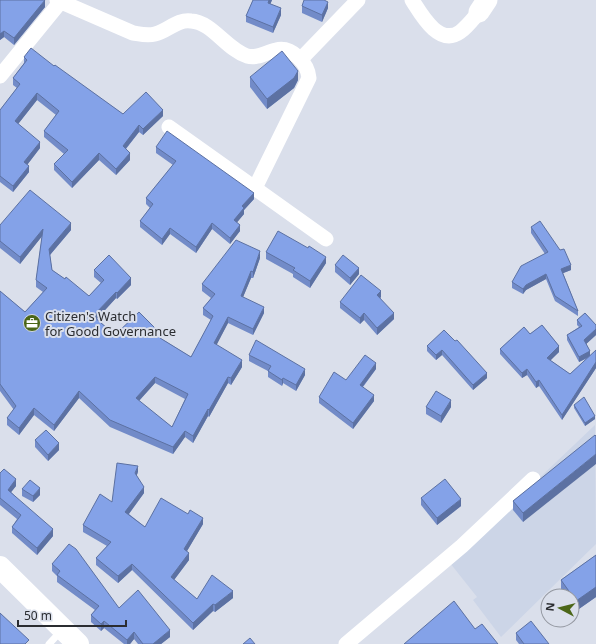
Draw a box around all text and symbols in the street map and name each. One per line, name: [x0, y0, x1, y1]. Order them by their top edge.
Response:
place label: Citizen's Watch for Good Governance: [45, 307, 176, 340]
office icon: Citizen's Watch for Good Governance: [22, 313, 42, 333]
north arrow: [540, 588, 580, 628]
text: N: [542, 601, 558, 612]
scale bar: [18, 602, 126, 628]
text: 50 m: [24, 607, 52, 624]

